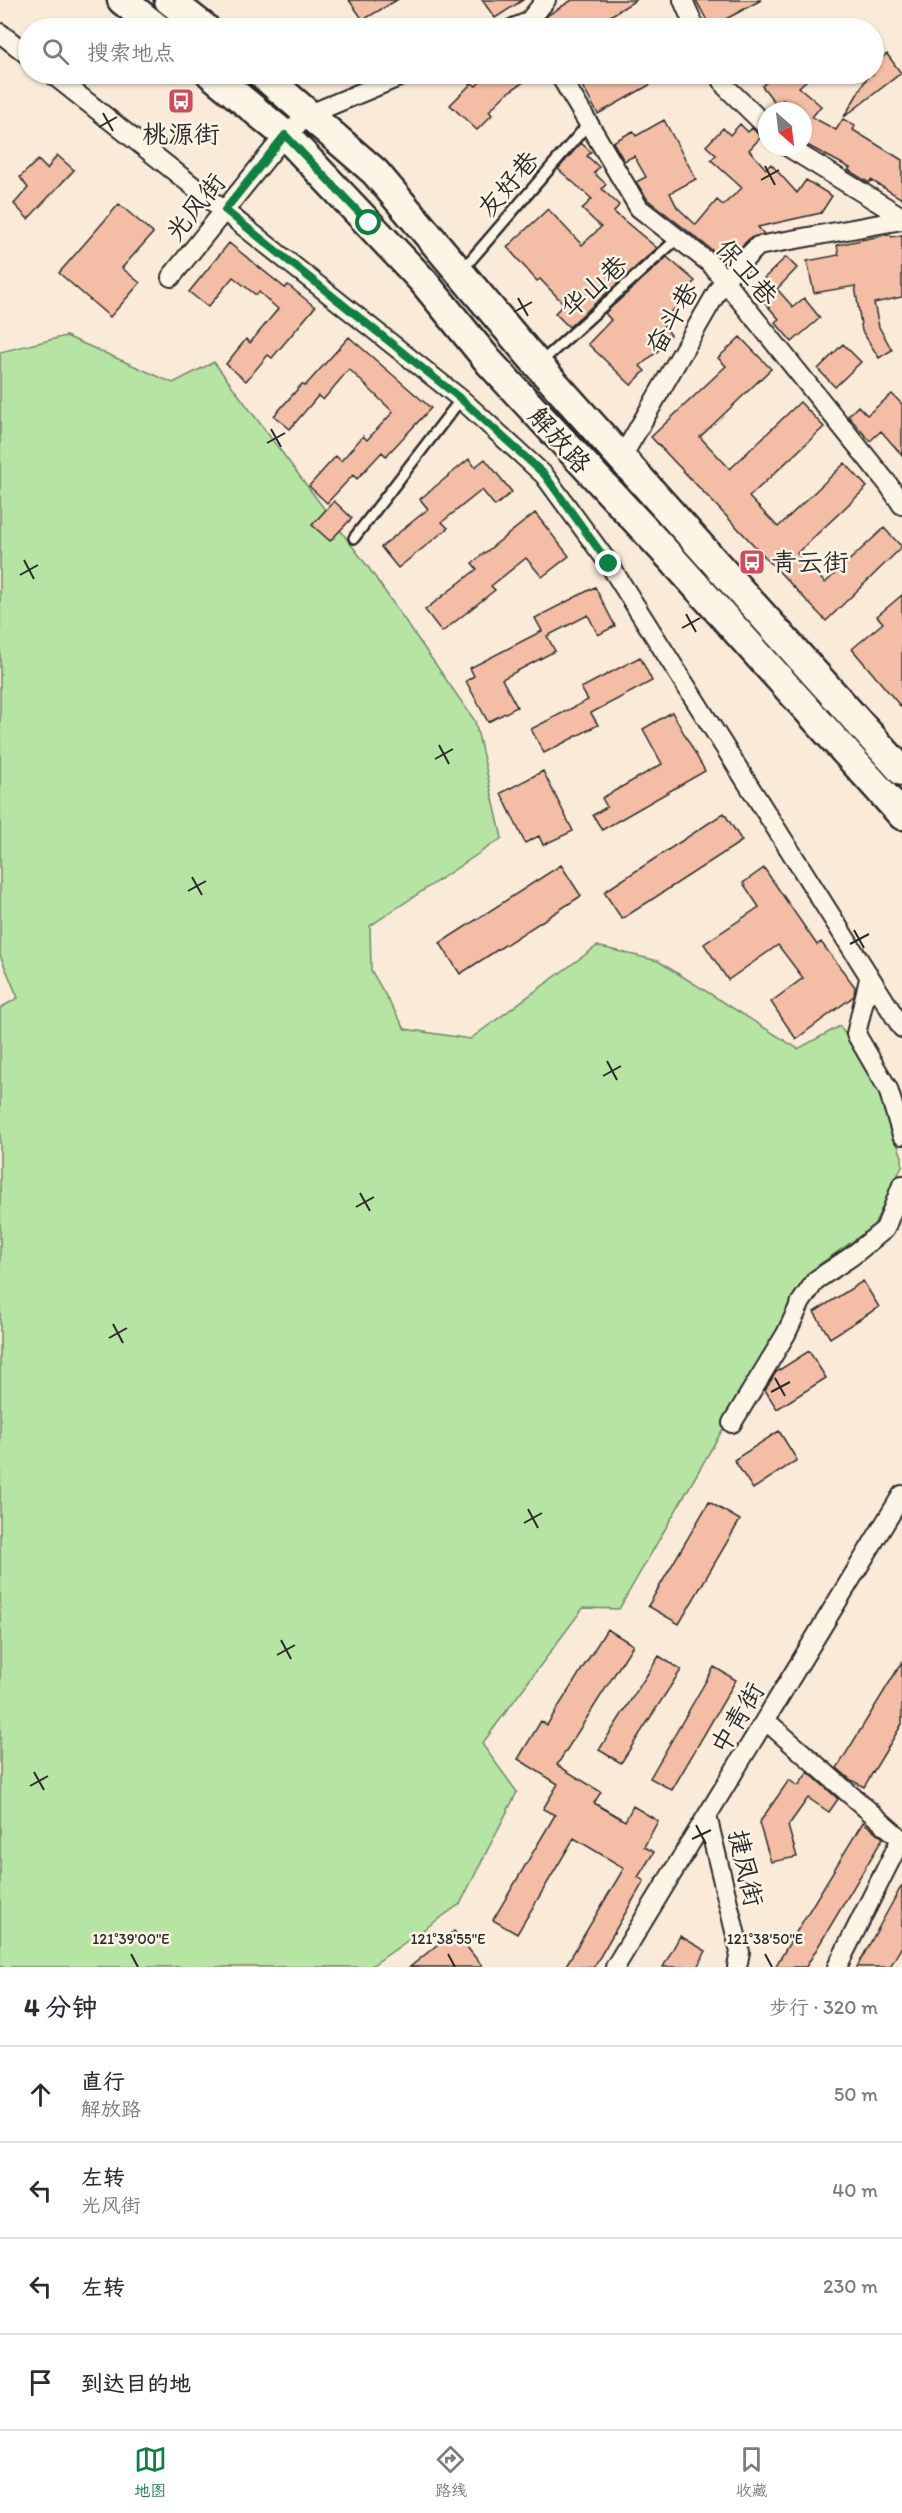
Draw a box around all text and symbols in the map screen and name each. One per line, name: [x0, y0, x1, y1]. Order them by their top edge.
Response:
search box: [18, 18, 884, 84]
icon: search: [39, 35, 72, 68]
text: 搜索地点: [87, 39, 175, 66]
bus stop icon: 桃源街: [166, 86, 196, 116]
north arrow: [758, 102, 812, 156]
place label: 桃源街: [142, 118, 220, 150]
street label: 友好巷: [470, 144, 546, 224]
street label: 光风街: [158, 167, 232, 247]
route start: [355, 209, 381, 235]
street label: 保卫巷: [709, 232, 785, 312]
street label: 华山巷: [554, 248, 634, 324]
street label: 奋斗巷: [639, 276, 705, 360]
street label: 解放路: [522, 400, 598, 480]
place label: 青云街: [771, 546, 849, 578]
bus stop icon: 青云街: [737, 547, 767, 577]
route end: [595, 550, 621, 576]
street label: 中青街: [703, 1676, 771, 1760]
street label: 捷凤街: [722, 1826, 770, 1910]
text: 121°39'00"E: [92, 1930, 170, 1948]
text: 121°38'55"E: [411, 1930, 485, 1948]
text: 121°38'50"E: [727, 1930, 803, 1948]
text: 4 分钟: [24, 1991, 97, 2023]
text: 步行 · 320 m: [769, 1995, 878, 2019]
text: 直行: [81, 2068, 125, 2095]
icon: ahead: [24, 2078, 57, 2111]
text: 50 m: [834, 2082, 878, 2106]
text: 解放路: [81, 2097, 141, 2121]
text: 左转: [81, 2164, 125, 2191]
icon: left: [24, 2174, 57, 2207]
text: 40 m: [832, 2178, 878, 2202]
text: 光风街: [81, 2193, 141, 2217]
icon: left: [24, 2270, 57, 2303]
text: 左转: [81, 2274, 125, 2301]
text: 230 m: [823, 2274, 878, 2298]
icon: arrive: [24, 2366, 57, 2399]
text: 到达目的地: [81, 2370, 191, 2397]
tab: 地图: [134, 2443, 167, 2501]
tab: 路线: [434, 2443, 467, 2501]
tab: 收藏: [735, 2443, 768, 2501]

